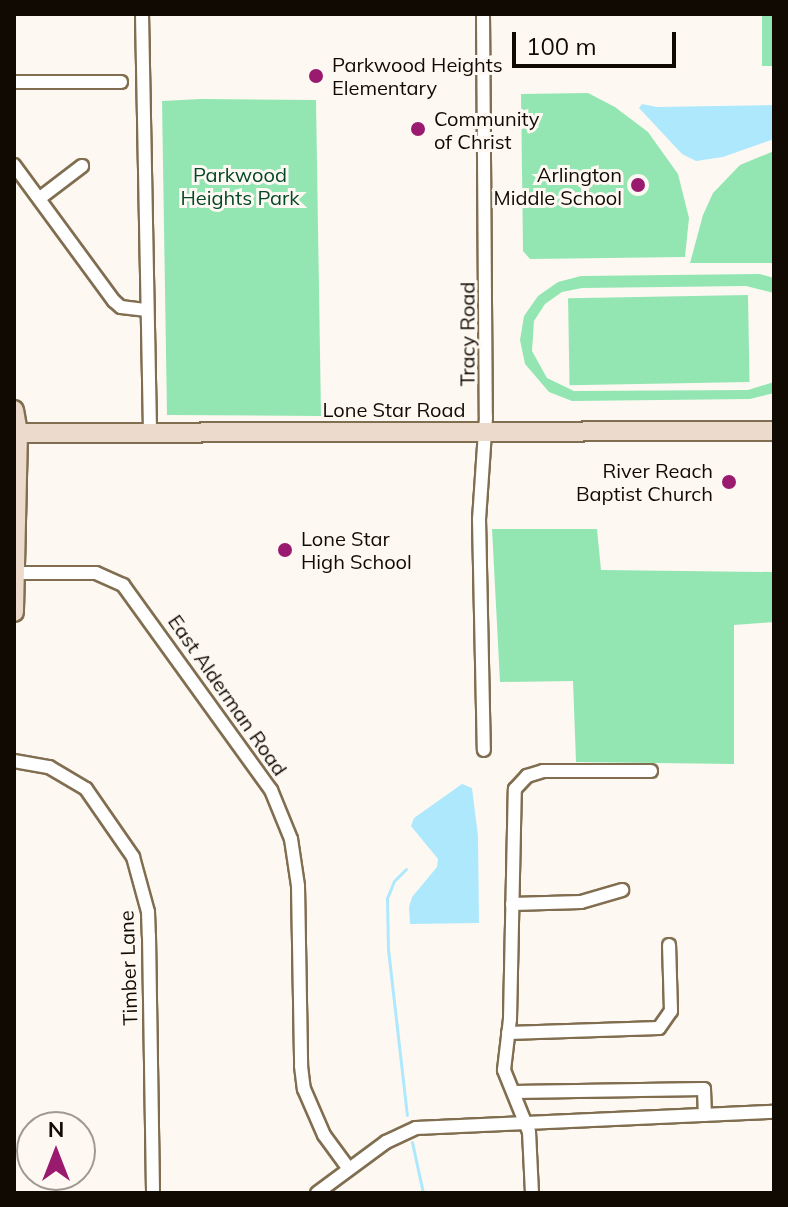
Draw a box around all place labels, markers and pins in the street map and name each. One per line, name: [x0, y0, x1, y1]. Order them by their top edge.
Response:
place label: Parkwood Heights Elementary: [332, 52, 503, 99]
marker: Parkwood Heights Elementary: [307, 67, 325, 85]
place label: Community of Christ: [434, 106, 539, 153]
marker: Community of Christ: [409, 120, 427, 138]
place label: Arlington Middle School: [494, 162, 622, 209]
marker: Arlington Middle School: [629, 176, 647, 194]
place label: River Reach Baptist Church: [576, 458, 713, 505]
marker: River Reach Baptist Church: [720, 473, 738, 491]
place label: Lone Star High School: [301, 526, 412, 573]
marker: Lone Star High School: [276, 541, 294, 559]

